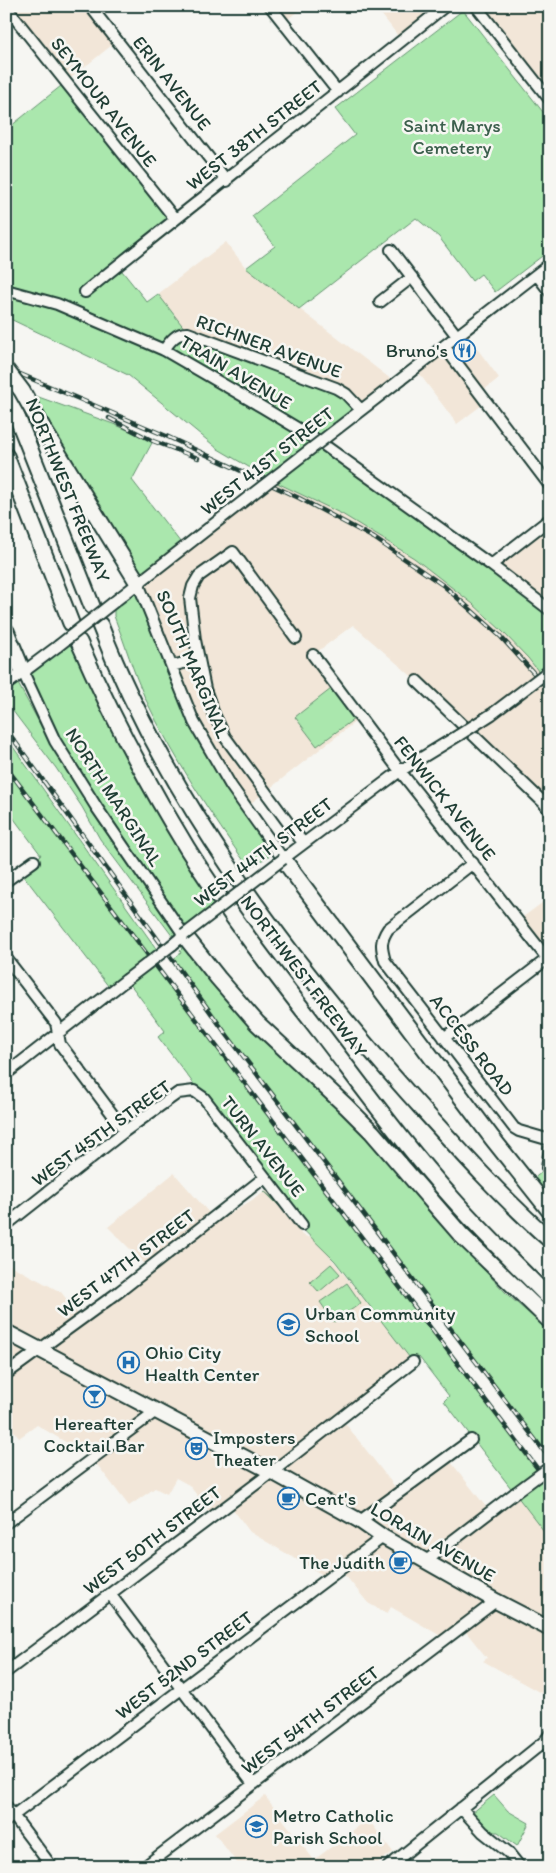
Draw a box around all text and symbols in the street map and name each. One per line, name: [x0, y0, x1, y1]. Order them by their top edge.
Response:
street label: ERIN AVENUE: [128, 31, 216, 135]
street label: SEYMOUR AVENUE: [46, 32, 162, 172]
street label: WEST 38TH STREET: [181, 75, 327, 195]
park label: Saint Marys Cemetery: [403, 114, 501, 159]
street label: RICHNER AVENUE: [193, 309, 345, 383]
street label: TRAIN AVENUE: [176, 330, 296, 414]
restaurant icon: Bruno's: [452, 338, 476, 362]
place label: Bruno's: [386, 339, 448, 362]
street label: NORTHWEST FREEWAY: [21, 395, 116, 586]
street label: WEST 41ST STREET: [196, 402, 339, 520]
street label: SOUTH MARGINAL: [151, 586, 235, 742]
street label: NORTH MARGINAL: [61, 723, 168, 871]
street label: FENWICK AVENUE: [389, 731, 501, 865]
street label: WEST 44TH STREET: [189, 792, 337, 912]
street label: NORTHWEST FREEWAY: [236, 891, 372, 1062]
street label: ACCESS ROAD: [425, 989, 519, 1101]
street label: WEST 45TH STREET: [27, 1074, 175, 1191]
street label: TURN AVENUE: [216, 1091, 310, 1201]
street label: WEST 47TH STREET: [53, 1204, 200, 1322]
place label: Urban Community School: [305, 1302, 455, 1347]
school or university icon: Urban Community School: [277, 1312, 301, 1336]
place label: Ohio City Health Center: [145, 1341, 260, 1386]
hospital icon: Ohio City Health Center: [117, 1351, 141, 1375]
bar icon: Hereafter Cocktail Bar: [82, 1385, 106, 1409]
place label: Hereafter Cocktail Bar: [44, 1412, 145, 1457]
place label: Imposters Theater: [213, 1426, 296, 1471]
theatre icon: Imposters Theater: [185, 1436, 209, 1460]
street label: WEST 50TH STREET: [78, 1480, 226, 1599]
cafe icon: Cent's: [277, 1486, 301, 1510]
place label: Cent's: [305, 1487, 356, 1510]
street label: LORAIN AVENUE: [366, 1497, 500, 1587]
cafe icon: The Judith: [389, 1550, 413, 1574]
place label: The Judith: [299, 1551, 386, 1574]
street label: WEST 52ND STREET: [111, 1606, 258, 1724]
street label: WEST 54TH STREET: [236, 1660, 384, 1779]
place label: Metro Catholic Parish School: [273, 1804, 394, 1849]
school or university icon: Metro Catholic Parish School: [245, 1814, 269, 1838]

